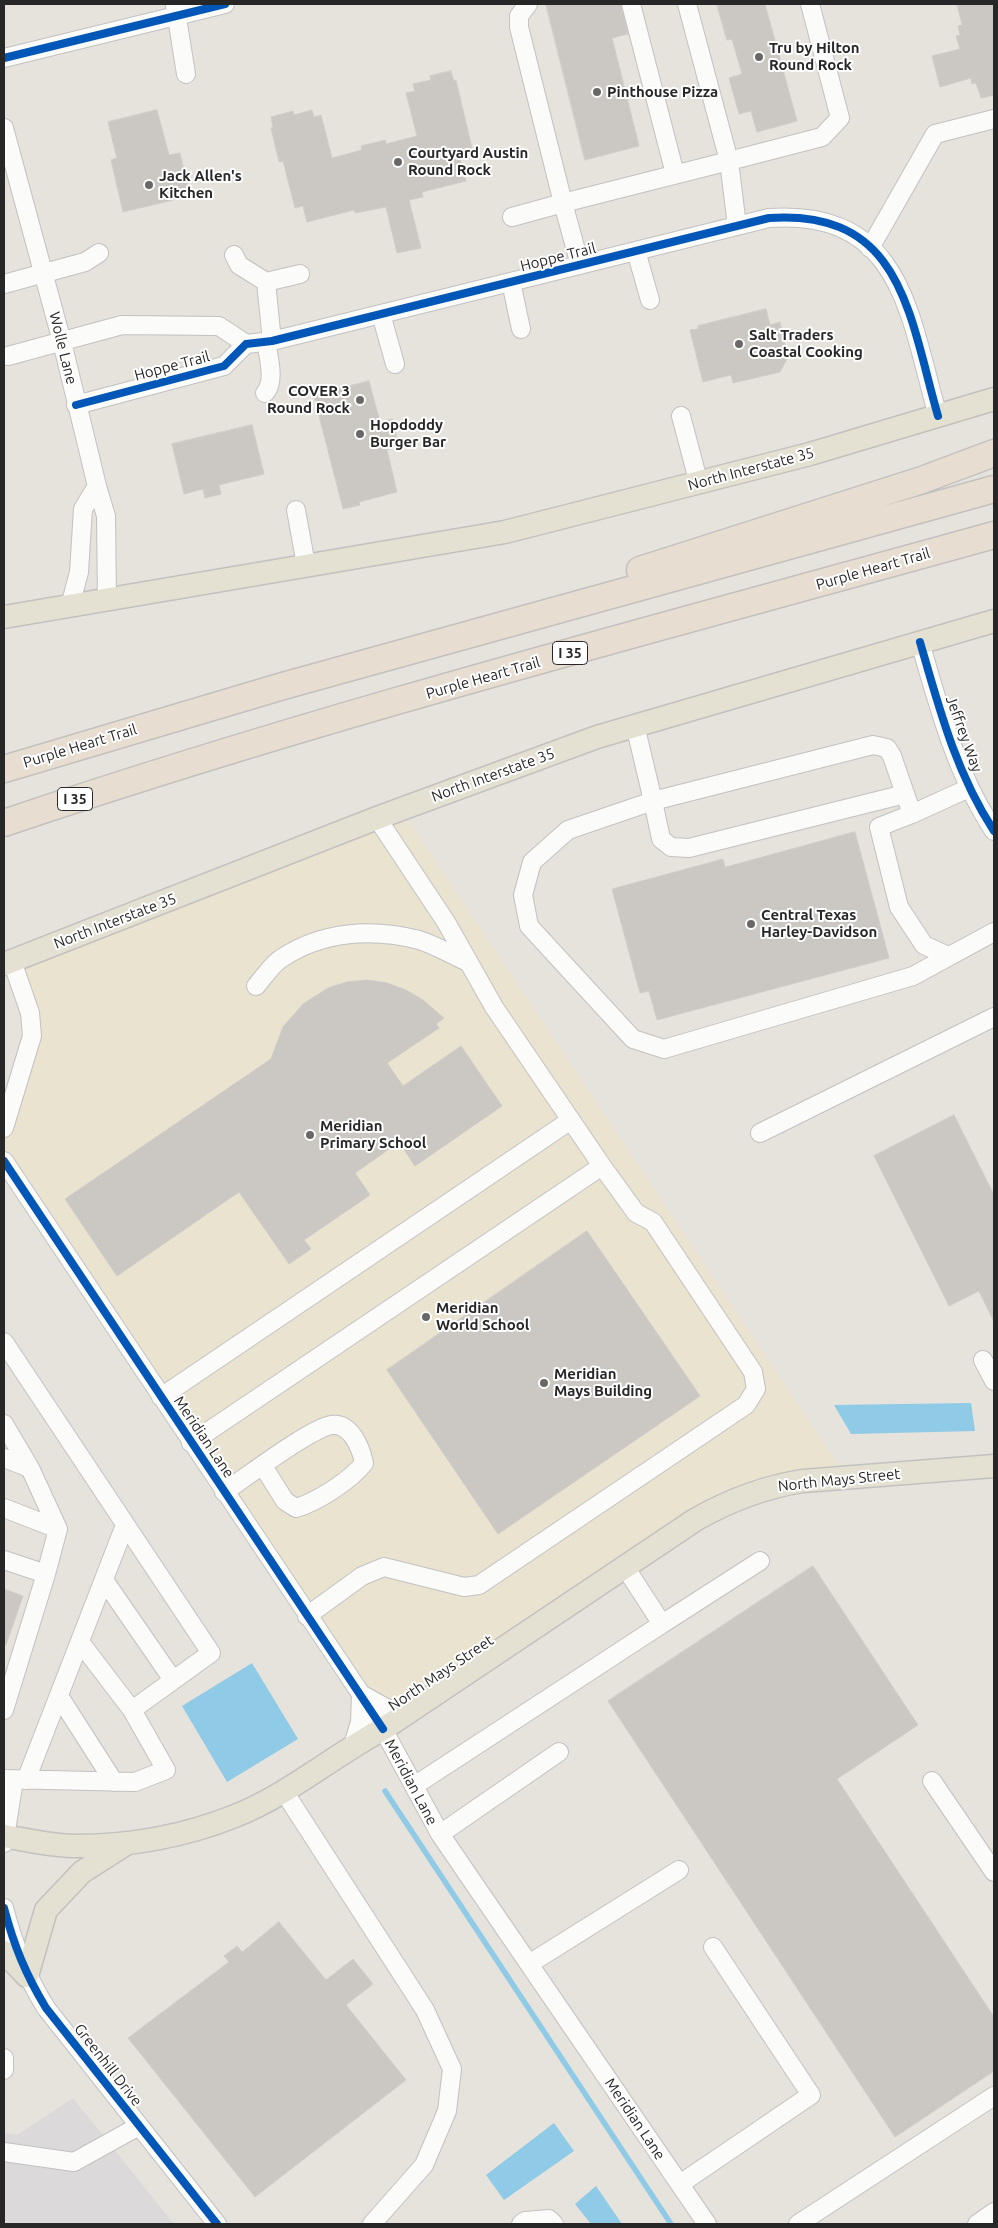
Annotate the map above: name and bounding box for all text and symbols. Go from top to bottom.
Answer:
place label: Tru by Hilton Round Rock [769,39,860,74]
marker: Tru by Hilton Round Rock [753,51,765,63]
place label: Pinthouse Pizza [607,83,718,101]
marker: Pinthouse Pizza [591,86,603,98]
place label: Courtyard Austin Round Rock [408,144,528,179]
marker: Courtyard Austin Round Rock [392,156,404,168]
place label: Jack Allen's Kitchen [159,167,242,202]
marker: Jack Allen's Kitchen [143,179,155,191]
street label: Hoppe Trail [518,239,598,275]
street label: Wolle Lane [45,310,81,386]
place label: Salt Traders Coastal Cooking [749,326,863,361]
marker: Salt Traders Coastal Cooking [733,338,745,350]
street label: Hoppe Trail [132,347,212,385]
place label: COVER 3 Round Rock [267,382,350,417]
marker: COVER 3 Round Rock [354,394,366,406]
place label: Hopdoddy Burger Bar [370,416,446,451]
marker: Hopdoddy Burger Bar [354,428,366,440]
street label: North Interstate 35 [686,443,816,495]
street label: Purple Heart Trail [814,544,932,594]
road number: I 35 [552,641,588,664]
street label: Purple Heart Trail [424,653,542,703]
street label: Jeffrey Way [942,693,986,775]
street label: Purple Heart Trail [21,720,139,772]
street label: North Interstate 35 [429,744,557,806]
road number: I 35 [58,788,92,811]
street label: North Interstate 35 [51,889,179,953]
place label: Central Texas Harley-Davidson [761,906,877,941]
marker: Central Texas Harley-Davidson [745,918,757,930]
place label: Meridian Primary School [320,1117,426,1152]
marker: Meridian Primary School [304,1129,316,1141]
place label: Meridian World School [436,1299,529,1334]
marker: Meridian World School [420,1311,432,1323]
place label: Meridian Mays Building [554,1365,652,1400]
marker: Meridian Mays Building [538,1377,550,1389]
street label: Meridian Lane [170,1393,238,1481]
street label: North Mays Street [777,1465,901,1495]
street label: North Mays Street [385,1631,497,1715]
street label: Meridian Lane [381,1736,441,1828]
street label: Greenhill Drive [70,2020,146,2110]
street label: Meridian Lane [601,2075,669,2163]

